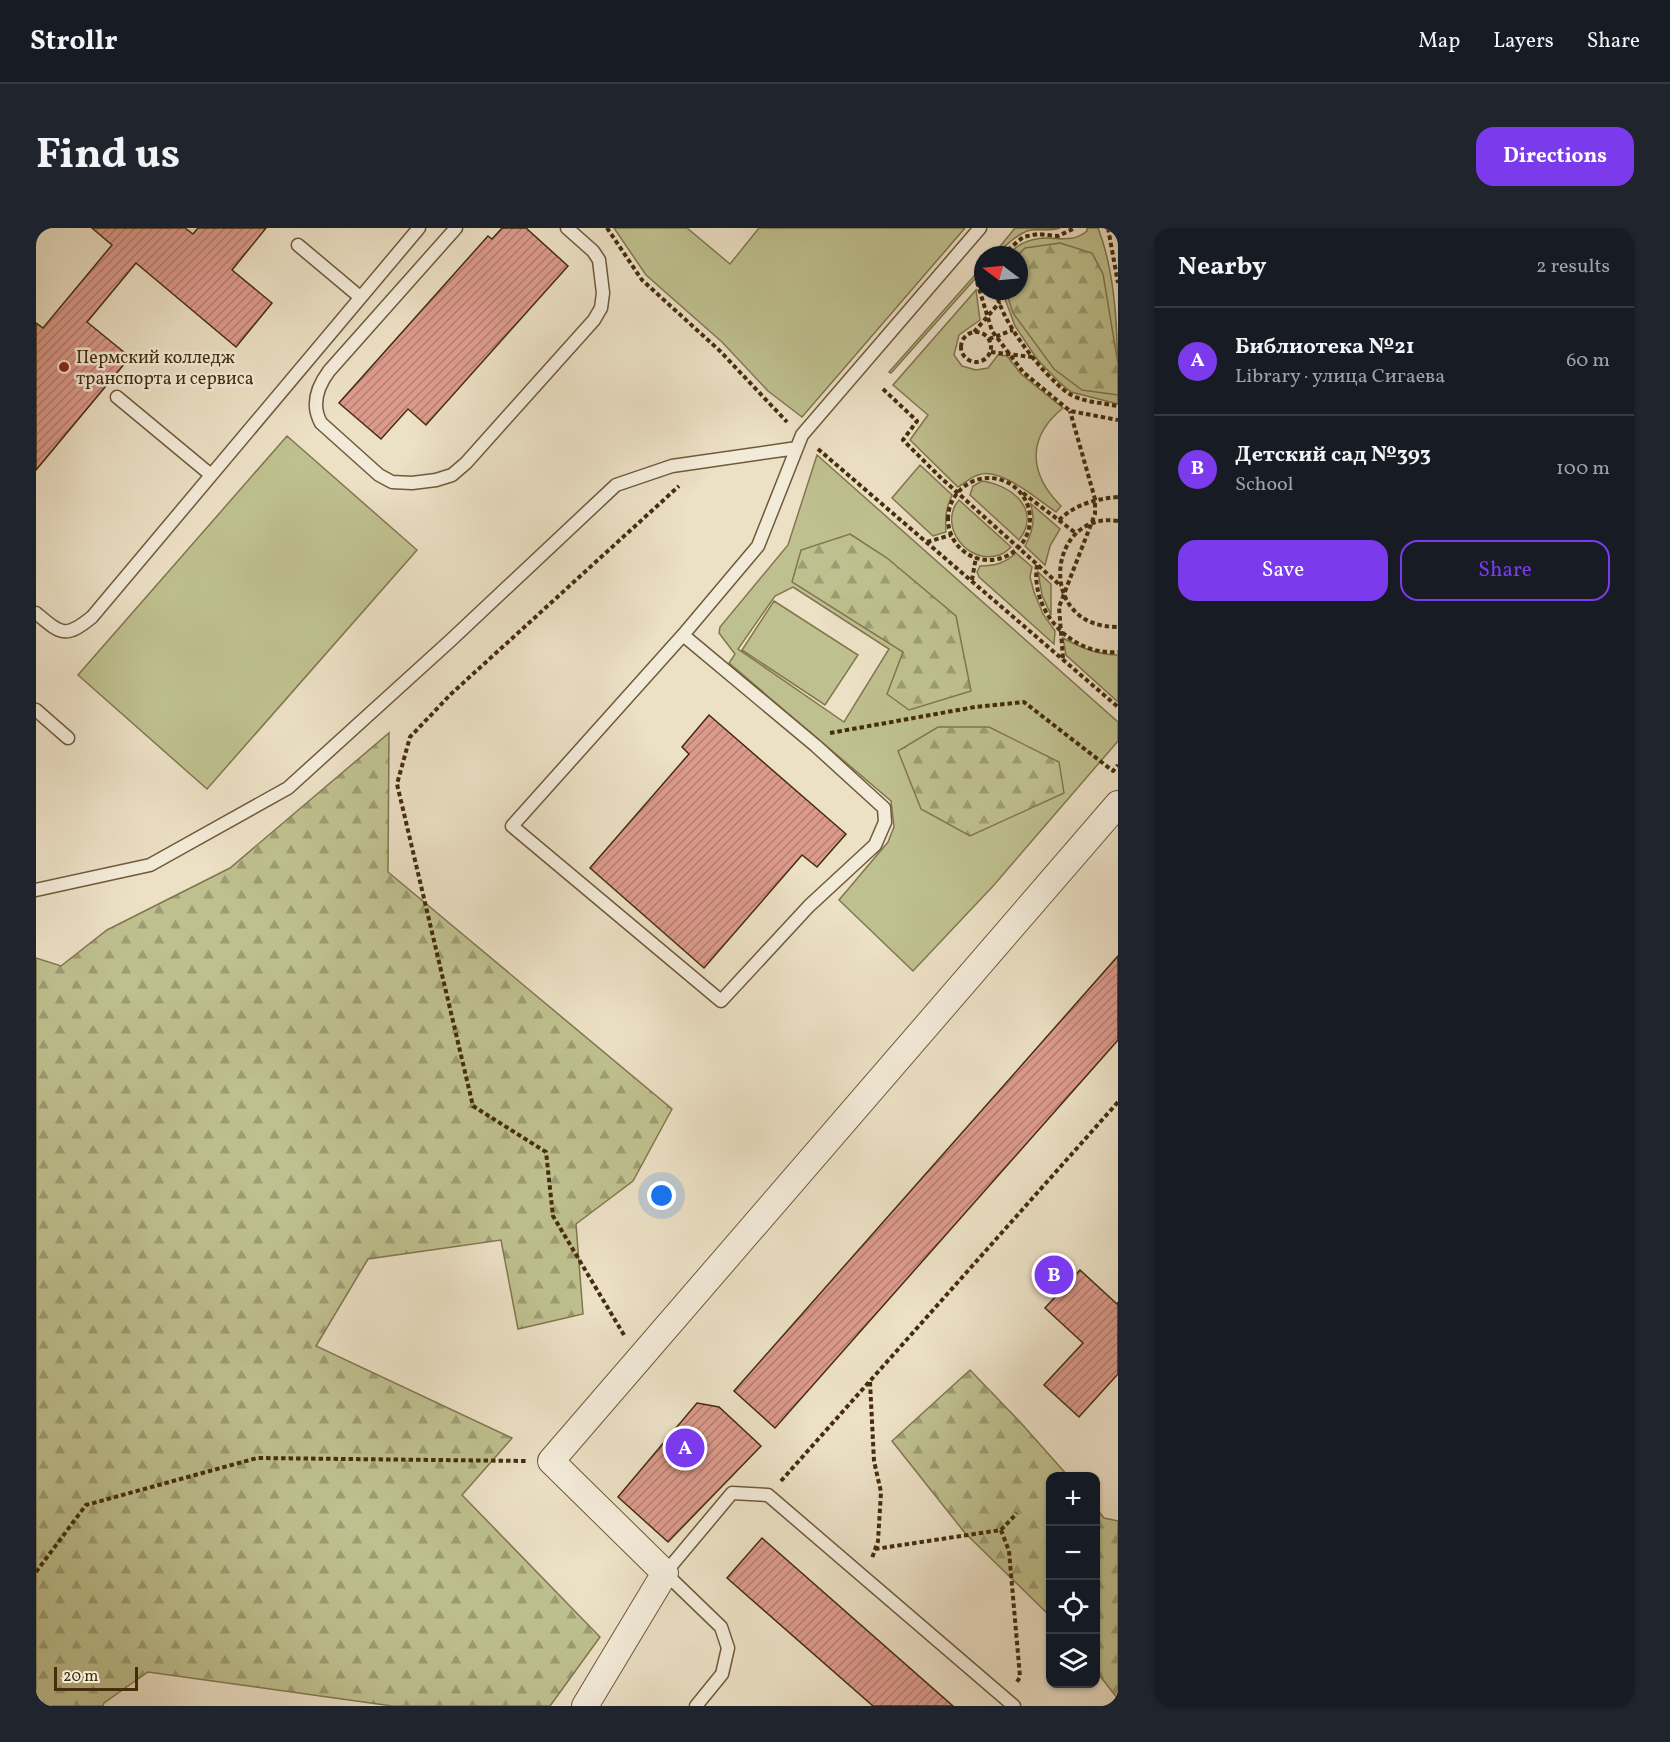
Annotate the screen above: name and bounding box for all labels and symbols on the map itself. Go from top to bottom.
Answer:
north arrow [974,246,1028,300]
place label: Пермский колледж транспорта и сервиса [76,346,254,392]
marker: Пермский колледж транспорта и сервиса [57,360,71,374]
your location [647,1181,676,1210]
pin: B [1034,1252,1074,1298]
pin: A [666,1426,704,1470]
scale bar [54,1664,138,1692]

